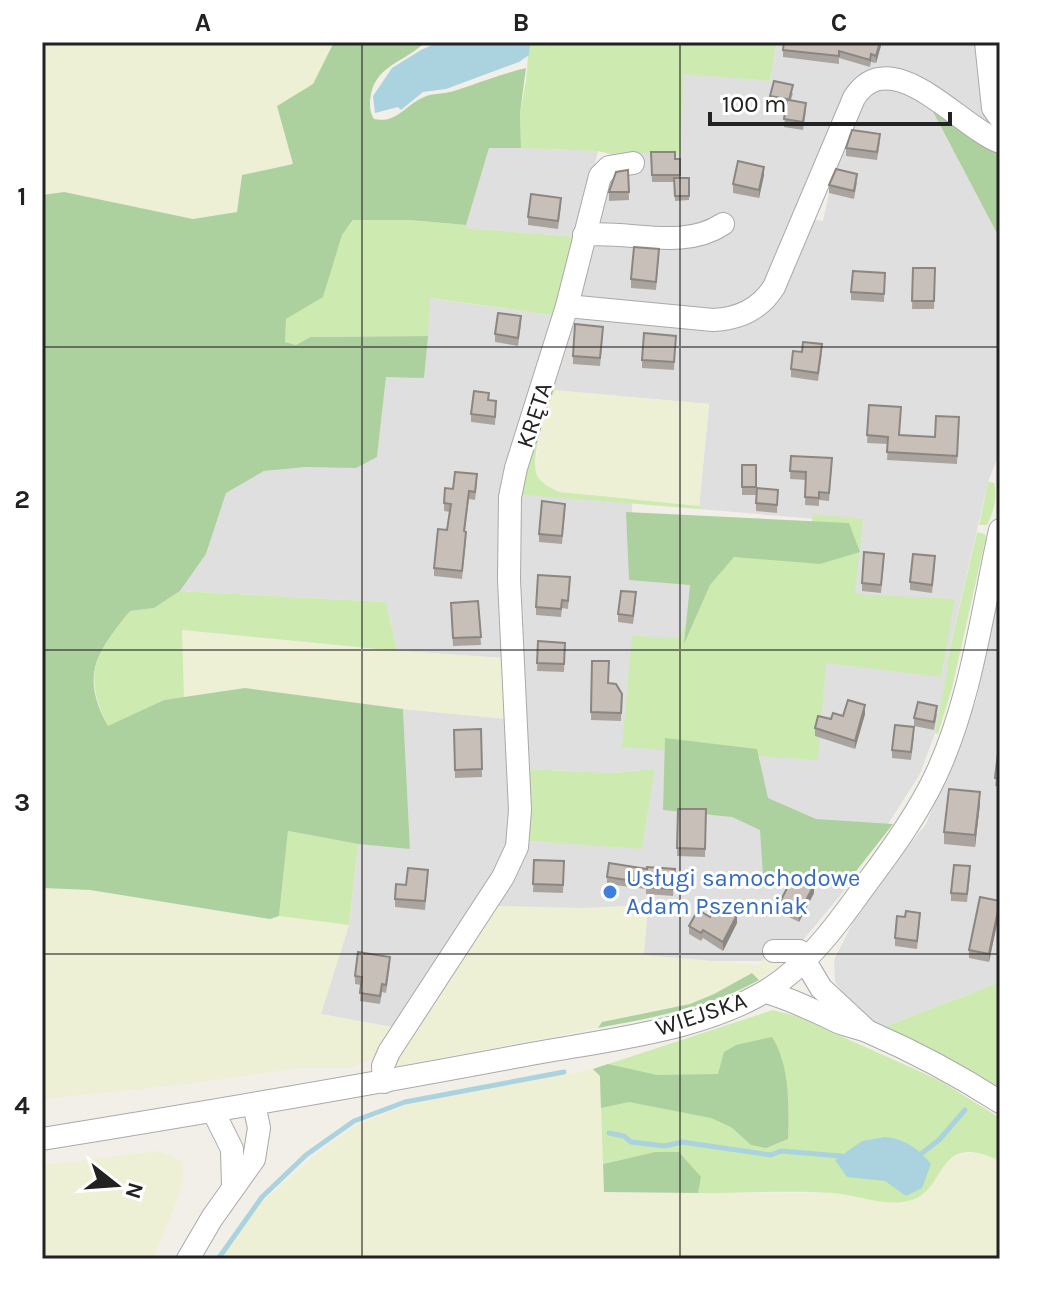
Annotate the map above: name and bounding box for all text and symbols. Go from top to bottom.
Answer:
text: A [195,7,211,38]
text: B [513,7,529,38]
text: C [831,7,847,38]
scale bar [710,76,950,126]
text: 100 m [722,90,787,118]
text: 1 [17,181,27,212]
street label: KRĘTA [510,378,558,451]
text: 2 [14,484,30,515]
text: 3 [14,787,30,818]
place label: Usługi samochodowe Adam Pszenniak [626,864,860,920]
marker: Usługi samochodowe Adam Pszenniak [601,883,619,901]
street label: WIEJSKA [652,986,750,1042]
text: 4 [14,1090,30,1121]
north arrow [76,1145,156,1225]
text: N [119,1179,149,1202]

